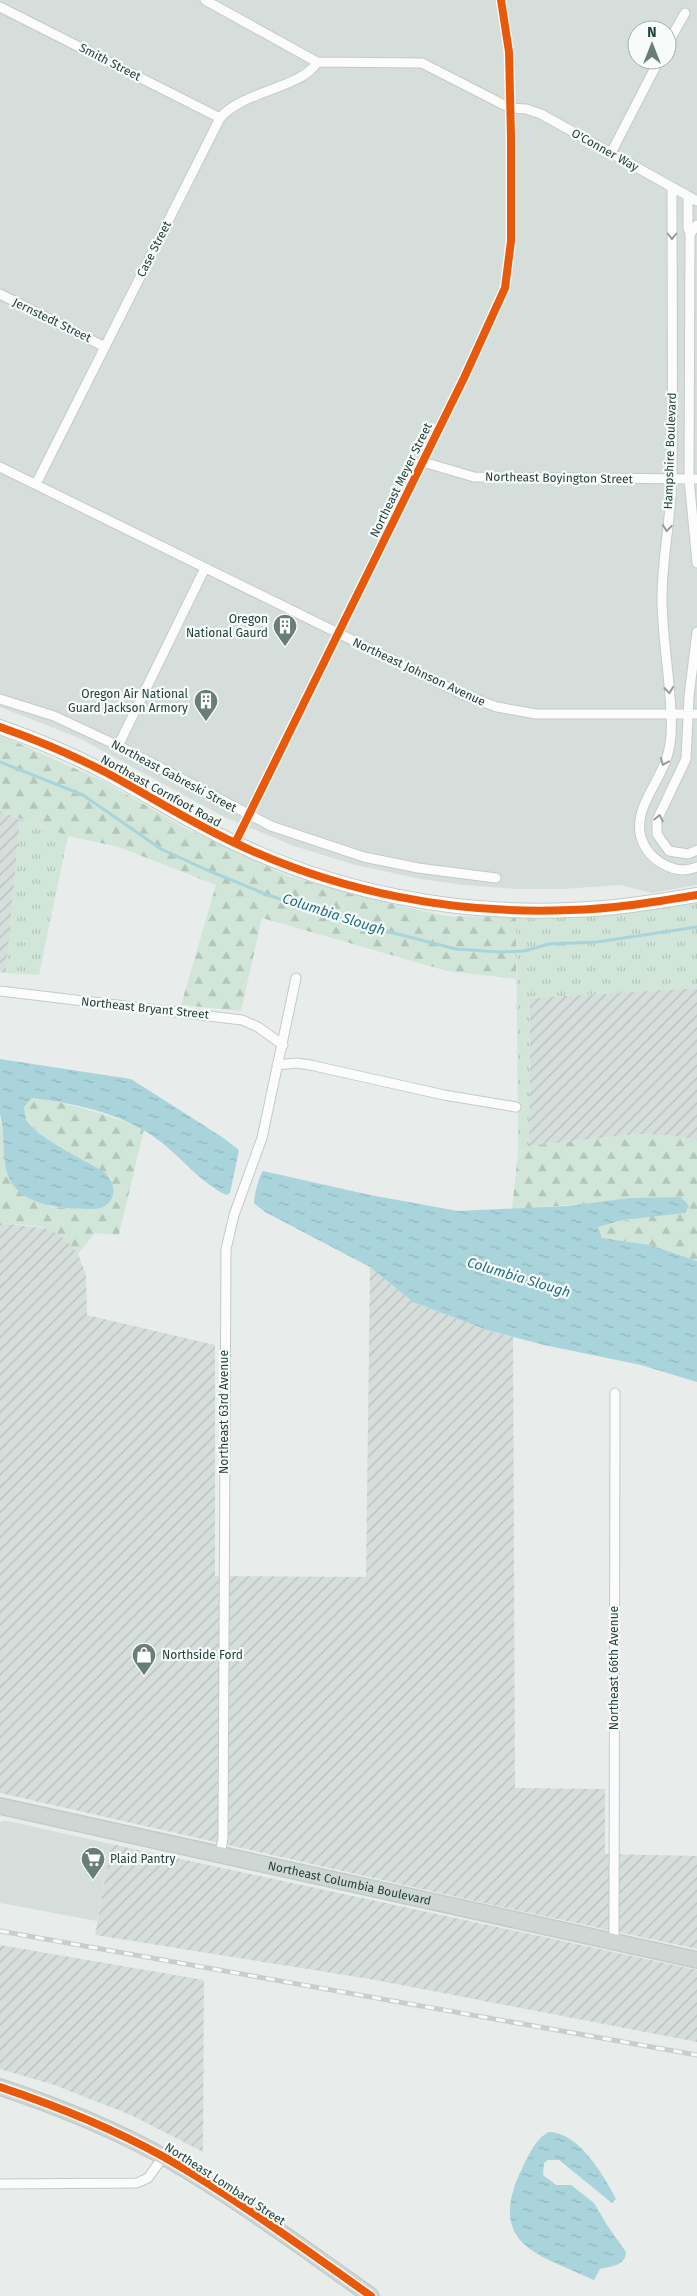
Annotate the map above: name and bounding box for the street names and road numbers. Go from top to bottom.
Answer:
street label: Smith Street [77,40,144,84]
street label: O'Conner Way [569,126,641,174]
street label: Case Street [134,218,174,279]
street label: Jernstedt Street [11,295,94,345]
street label: Hampshire Boulevard [661,392,679,510]
street label: Northeast Meyer Street [367,420,435,540]
street label: Northeast Boyington Street [485,470,634,486]
street label: Northeast Johnson Avenue [351,635,487,709]
street label: Northeast Gabreski Street [109,737,240,815]
street label: Northeast Cornfoot Road [98,752,224,830]
street label: Northeast Bryant Street [80,994,210,1022]
street label: Northeast 63rd Avenue [217,1350,231,1474]
street label: Northeast 66th Avenue [607,1606,621,1730]
street label: Northeast Columbia Boulevard [267,1858,433,1908]
street label: Northeast Lombard Street [162,2140,288,2229]

